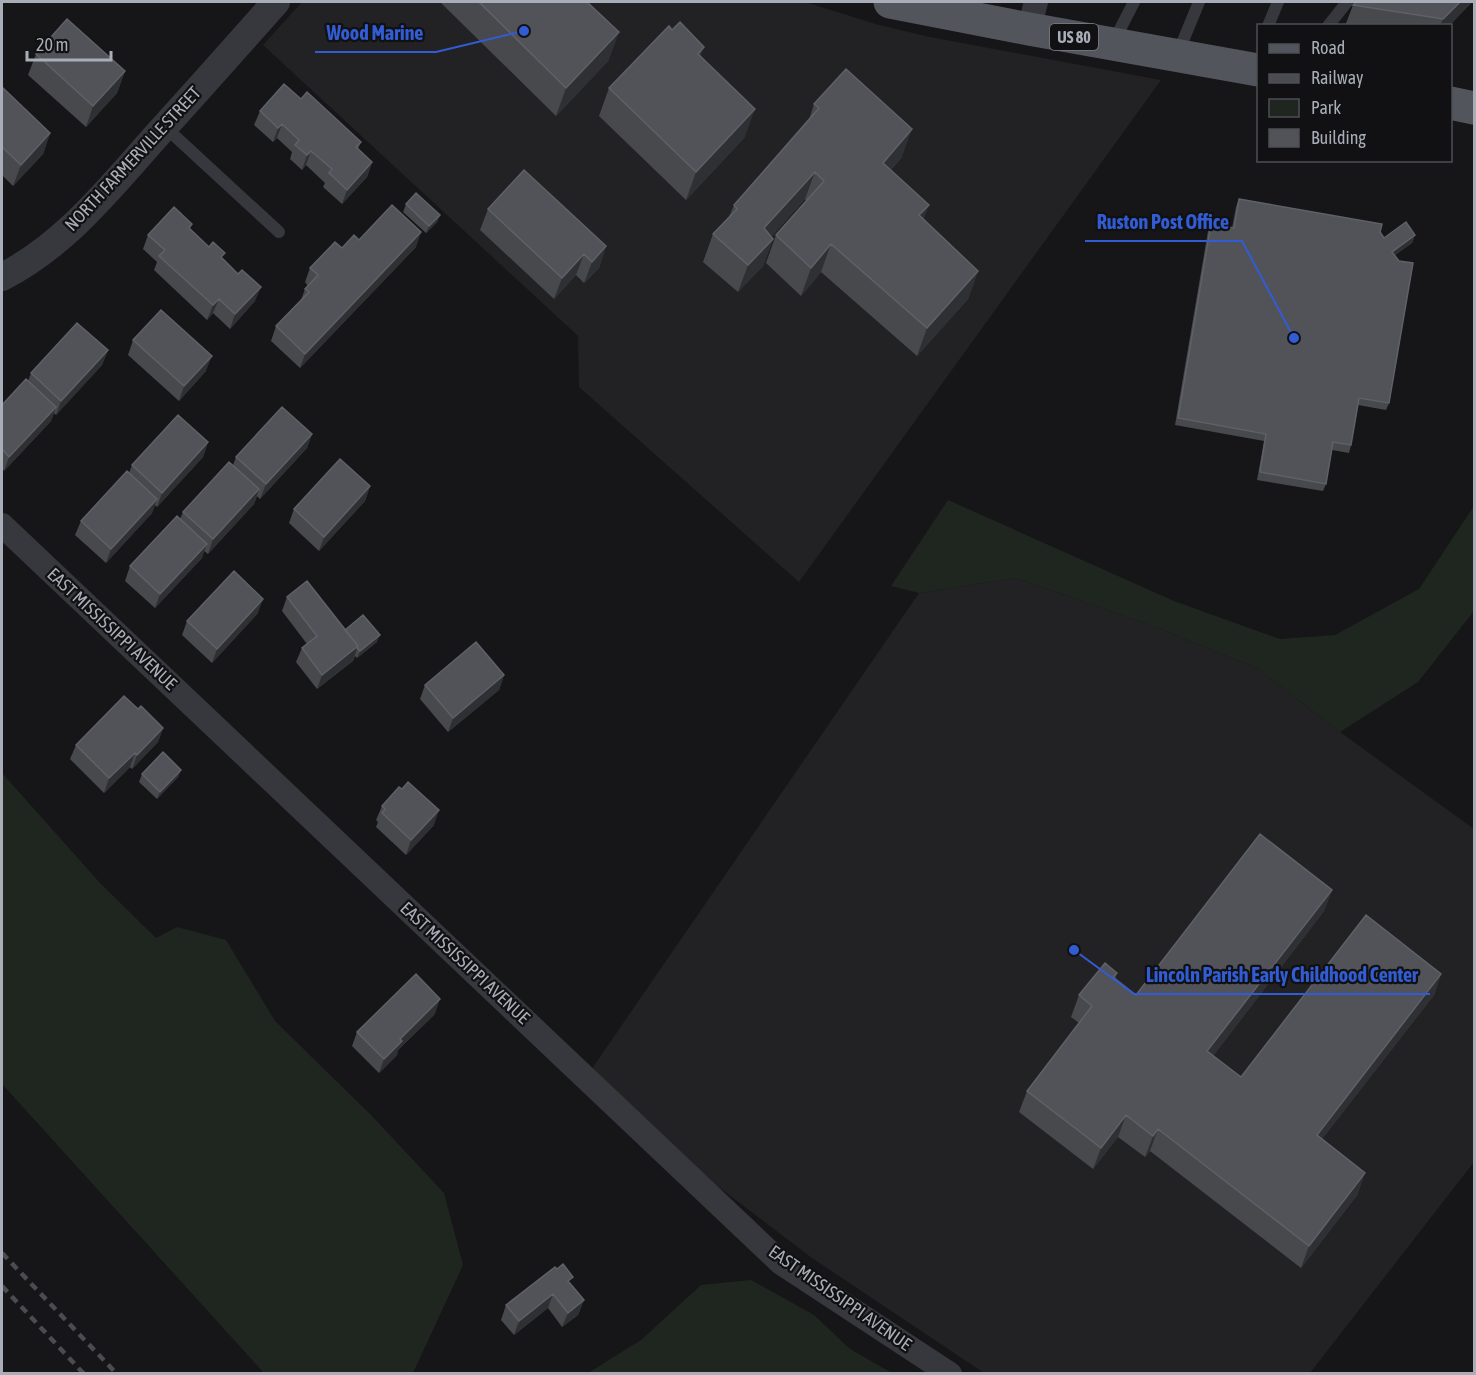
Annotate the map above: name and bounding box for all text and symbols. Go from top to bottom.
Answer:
callout: Wood Marine [315,14,436,52]
text: Wood Marine [326,21,423,44]
scale bar [27,24,111,62]
road number: US 80 [1050,24,1098,50]
legend [1257,24,1452,162]
text: 20 m [36,34,68,55]
text: Road [1311,37,1345,58]
text: Railway [1311,67,1363,88]
street label: NORTH FARMERVILLE STREET [60,82,205,235]
text: Park [1311,97,1341,118]
text: Building [1311,127,1366,148]
callout: Ruston Post Office [1085,203,1242,241]
text: Ruston Post Office [1097,210,1229,233]
street label: EAST MISSISSIPPI AVENUE [43,563,182,694]
street label: EAST MISSISSIPPI AVENUE [396,897,535,1028]
callout: Lincoln Parish Early Childhood Center [1134,956,1430,994]
text: Lincoln Parish Early Childhood Center [1146,963,1419,986]
street label: EAST MISSISSIPPI AVENUE [765,1241,916,1355]

